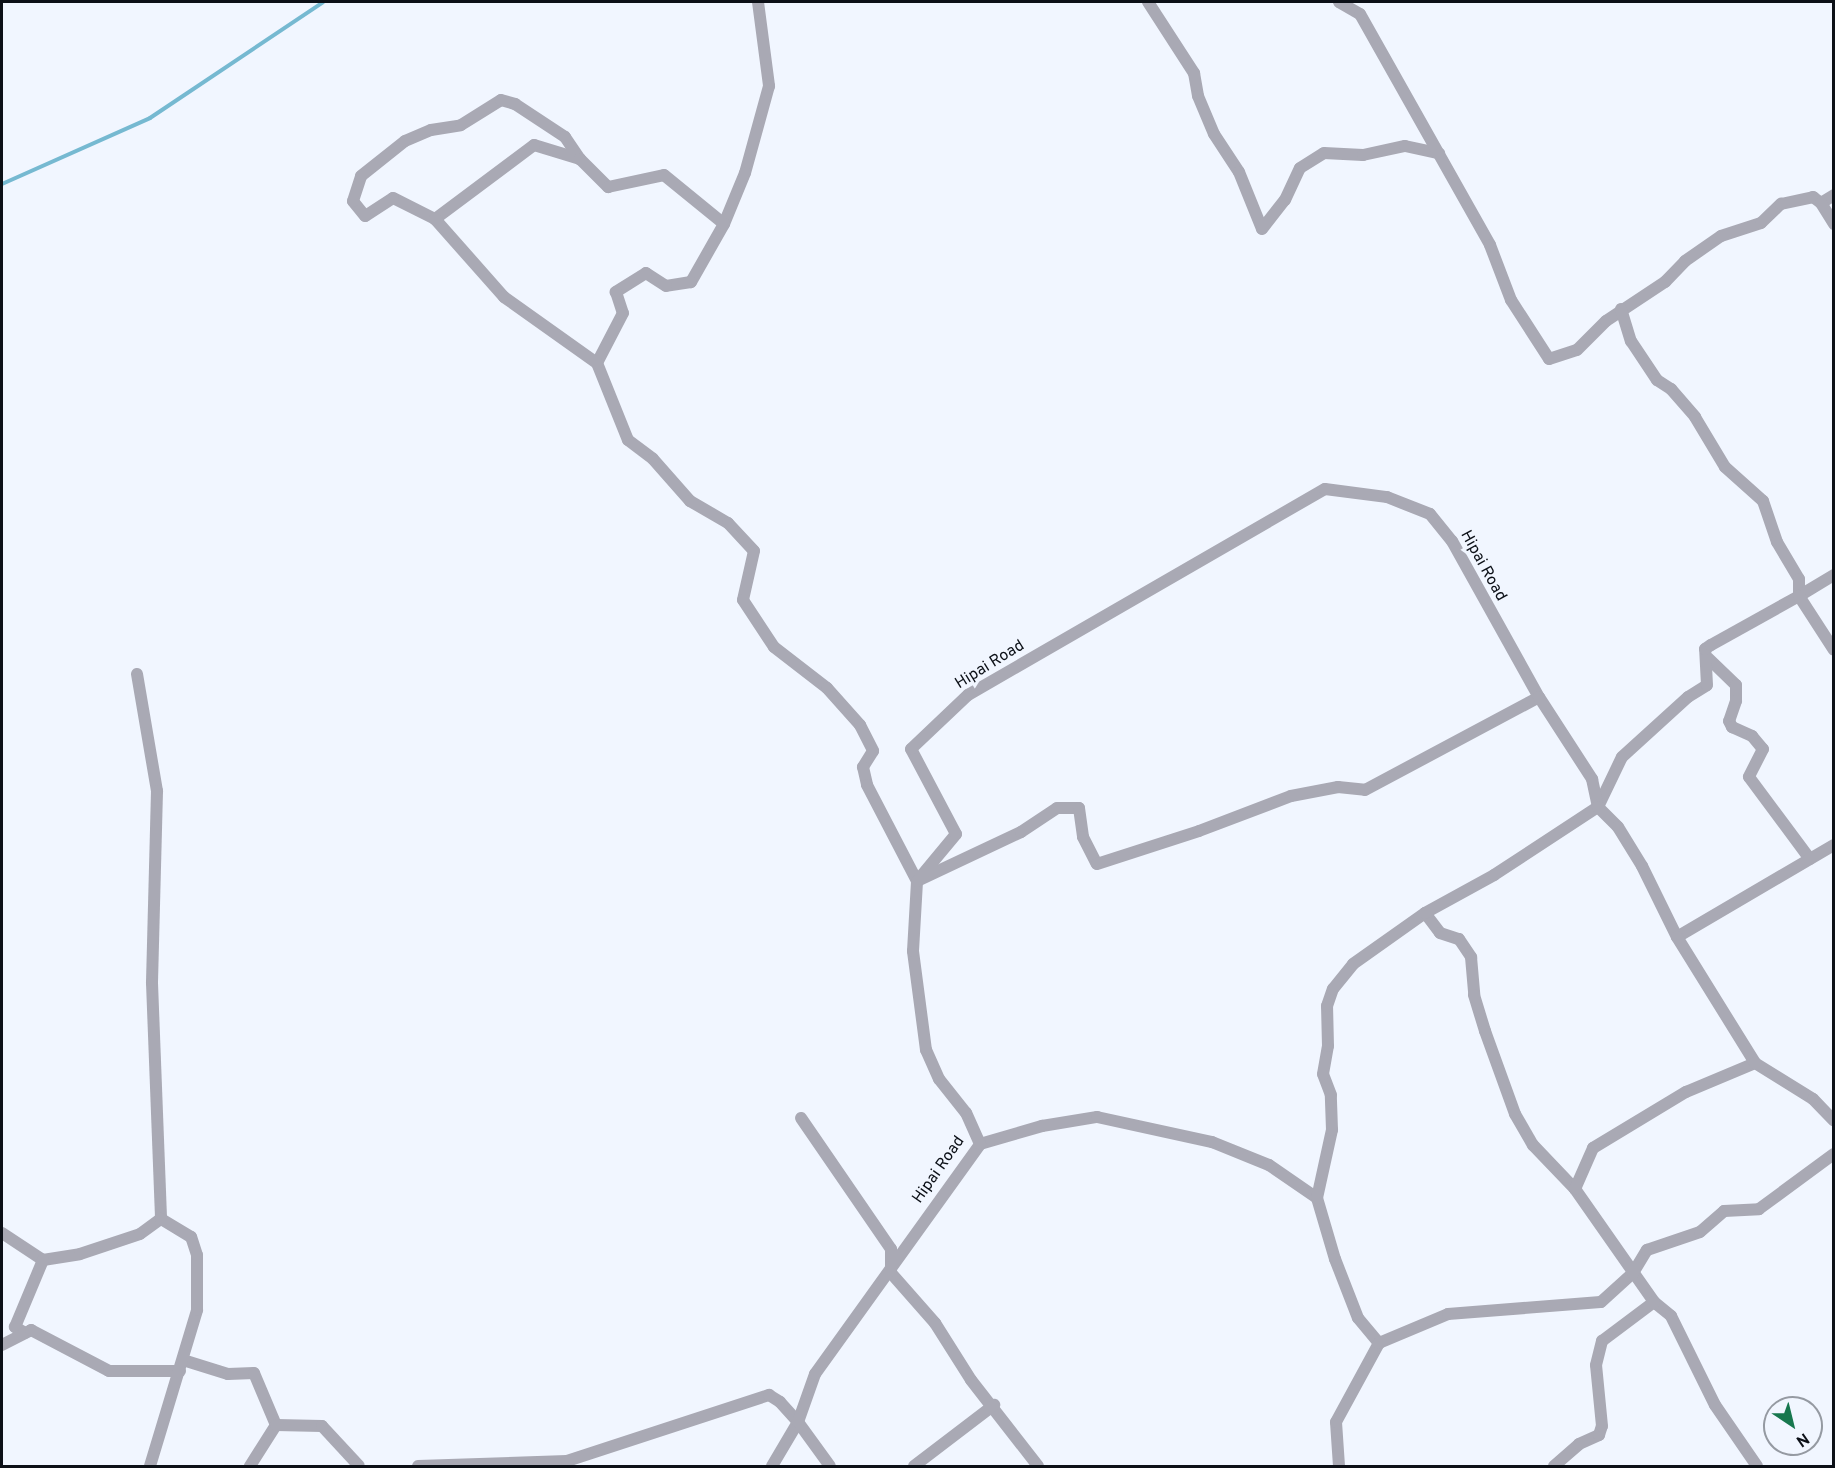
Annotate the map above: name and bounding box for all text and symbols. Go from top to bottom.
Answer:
street label: Hipai Road [1456,527,1510,605]
street label: Hipai Road [952,636,1028,694]
street label: Hipai Road [909,1133,969,1207]
north arrow [1763,1396,1823,1456]
text: N [1792,1428,1813,1451]

